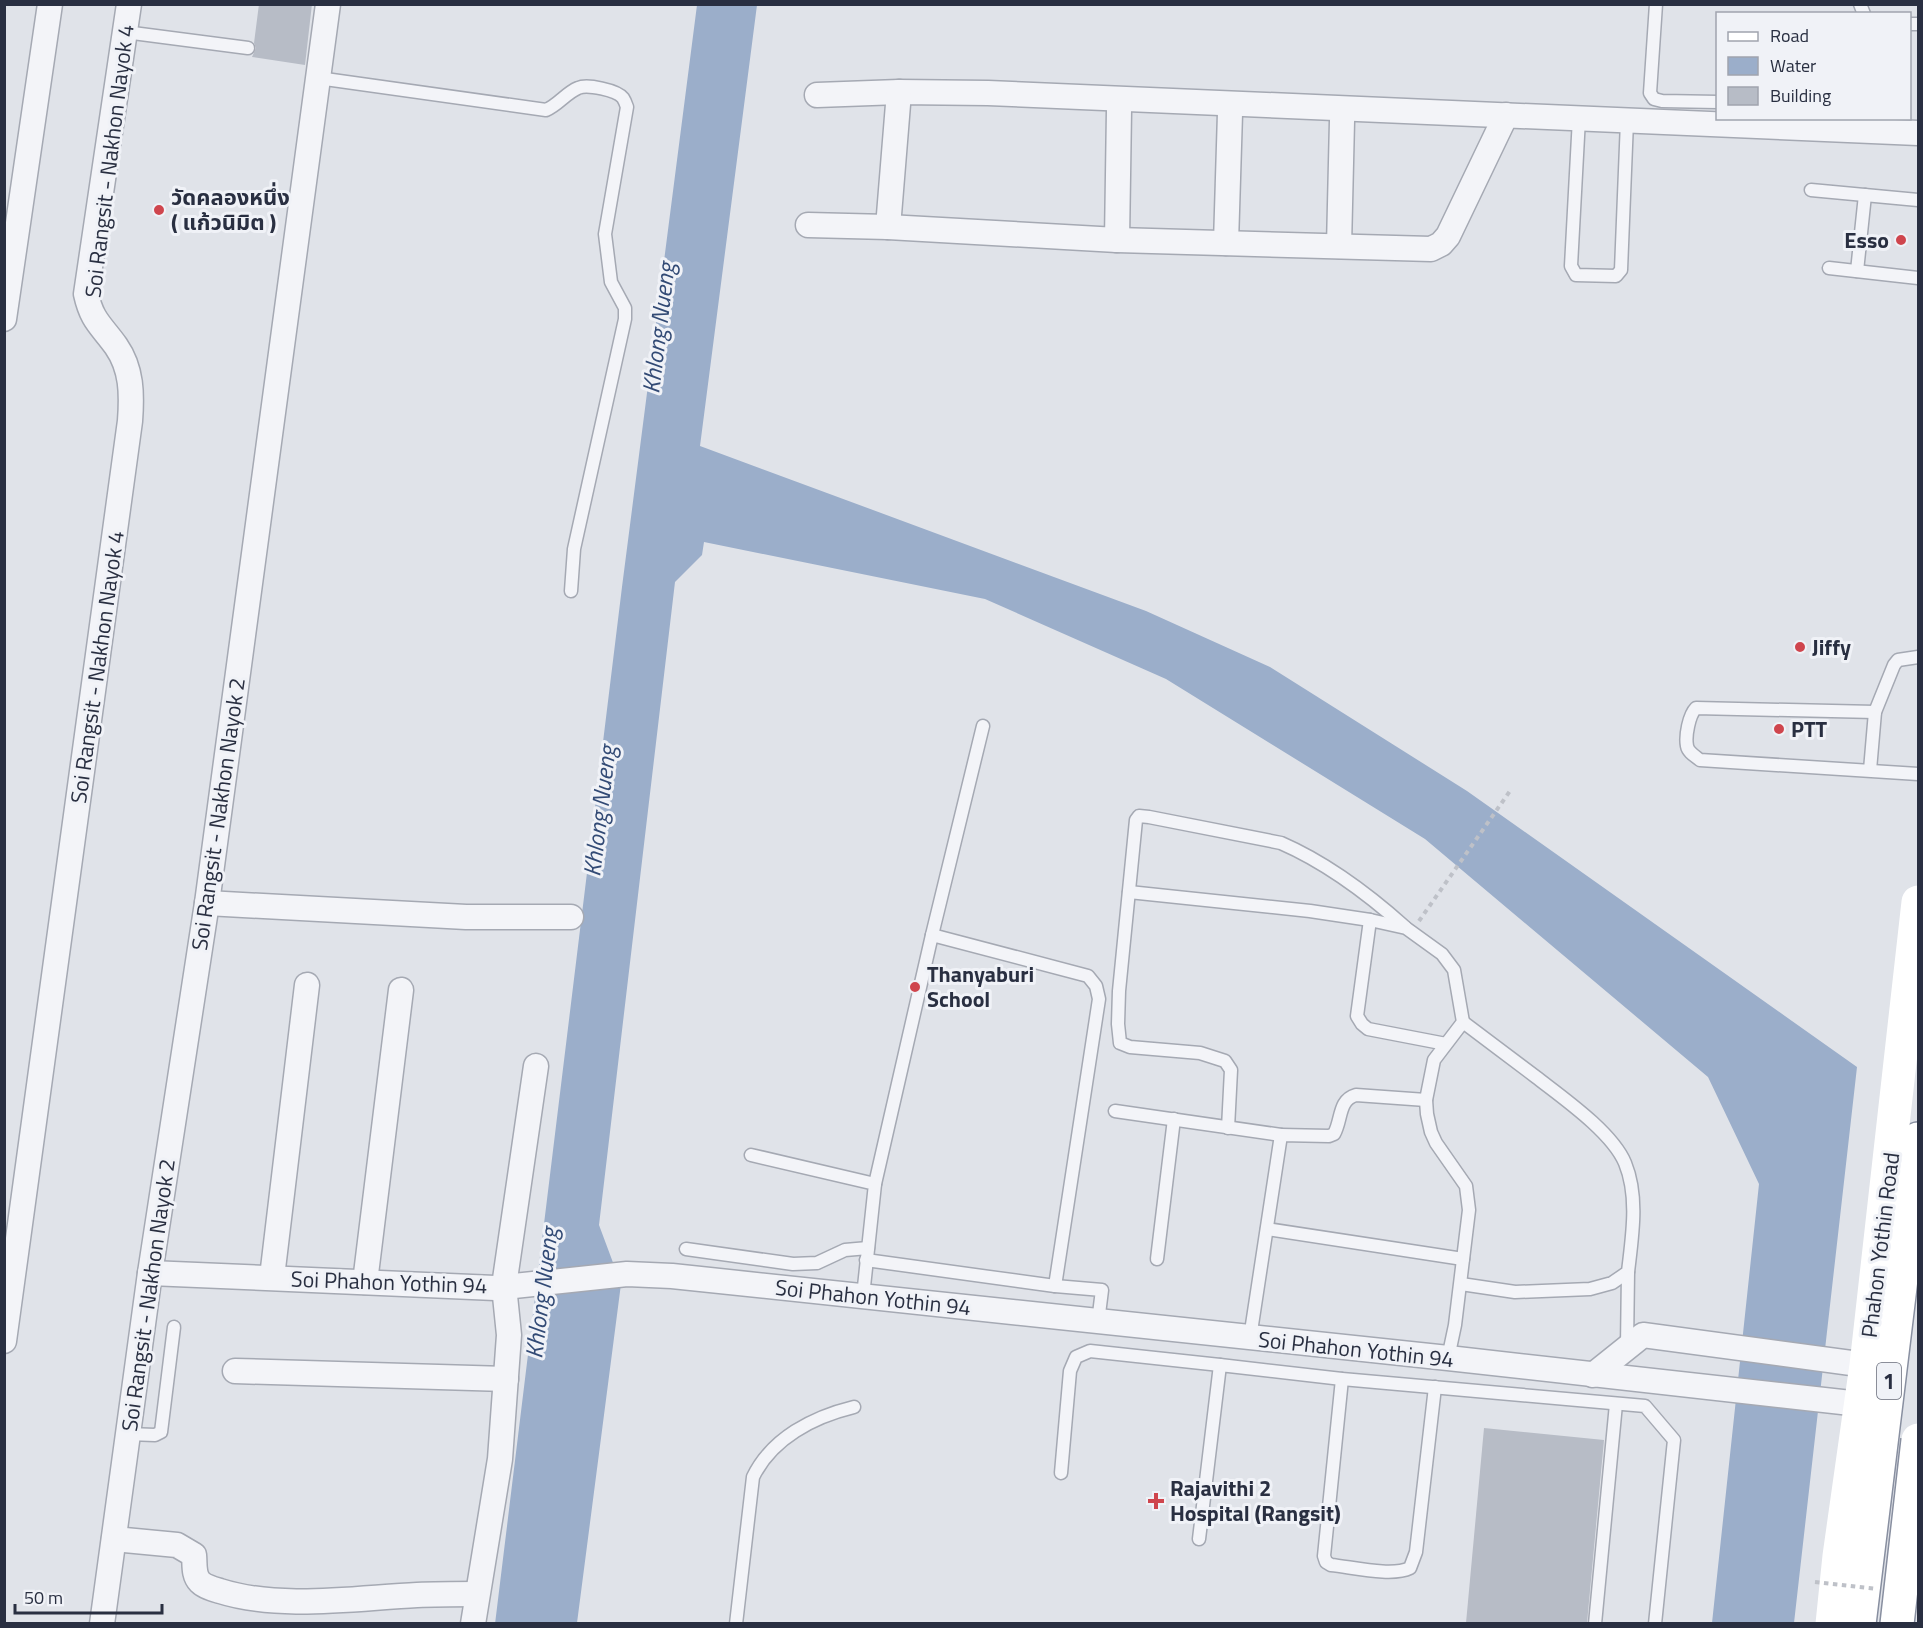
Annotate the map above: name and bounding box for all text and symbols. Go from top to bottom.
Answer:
legend [1716,12,1911,120]
street label: Soi Rangsit - Nakhon Nayok 4 [75,22,143,300]
text: Road [1770,22,1809,49]
text: Water [1770,52,1816,79]
text: Building [1770,82,1831,109]
place label: วัดคลองหนึ่ง ( แก้วนิมิต ) [171,180,290,239]
marker: วัดคลองหนึ่ง ( แก้วนิมิต ) [152,203,166,217]
place label: Esso [1844,223,1889,257]
marker: Esso [1894,233,1908,247]
water label: Khlong Nueng [632,258,684,395]
street label: Soi Rangsit - Nakhon Nayok 4 [61,528,133,806]
place label: Jiffy [1812,630,1851,664]
marker: Jiffy [1793,640,1807,654]
street label: Soi Rangsit - Nakhon Nayok 2 [182,675,254,953]
place label: PTT [1791,712,1828,746]
marker: PTT [1772,722,1786,736]
water label: Khlong Nueng [573,741,625,878]
place label: Thanyaburi School [927,957,1034,1016]
marker: Thanyaburi School [908,980,922,994]
street label: Phahon Yothin Road [1852,1150,1908,1340]
street label: Soi Rangsit - Nakhon Nayok 2 [112,1156,184,1434]
water label: Khlong Nueng [515,1223,567,1360]
street label: Soi Phahon Yothin 94 [290,1262,488,1302]
street label: Soi Phahon Yothin 94 [773,1270,973,1324]
street label: Soi Phahon Yothin 94 [1256,1322,1456,1376]
road number: 1 [1877,1363,1901,1399]
place label: Rajavithi 2 Hospital (Rangsit) [1170,1471,1341,1530]
marker: Rajavithi 2 Hospital (Rangsit) [1147,1492,1165,1510]
scale bar [15,1577,162,1615]
text: 50 m [24,1584,63,1611]

